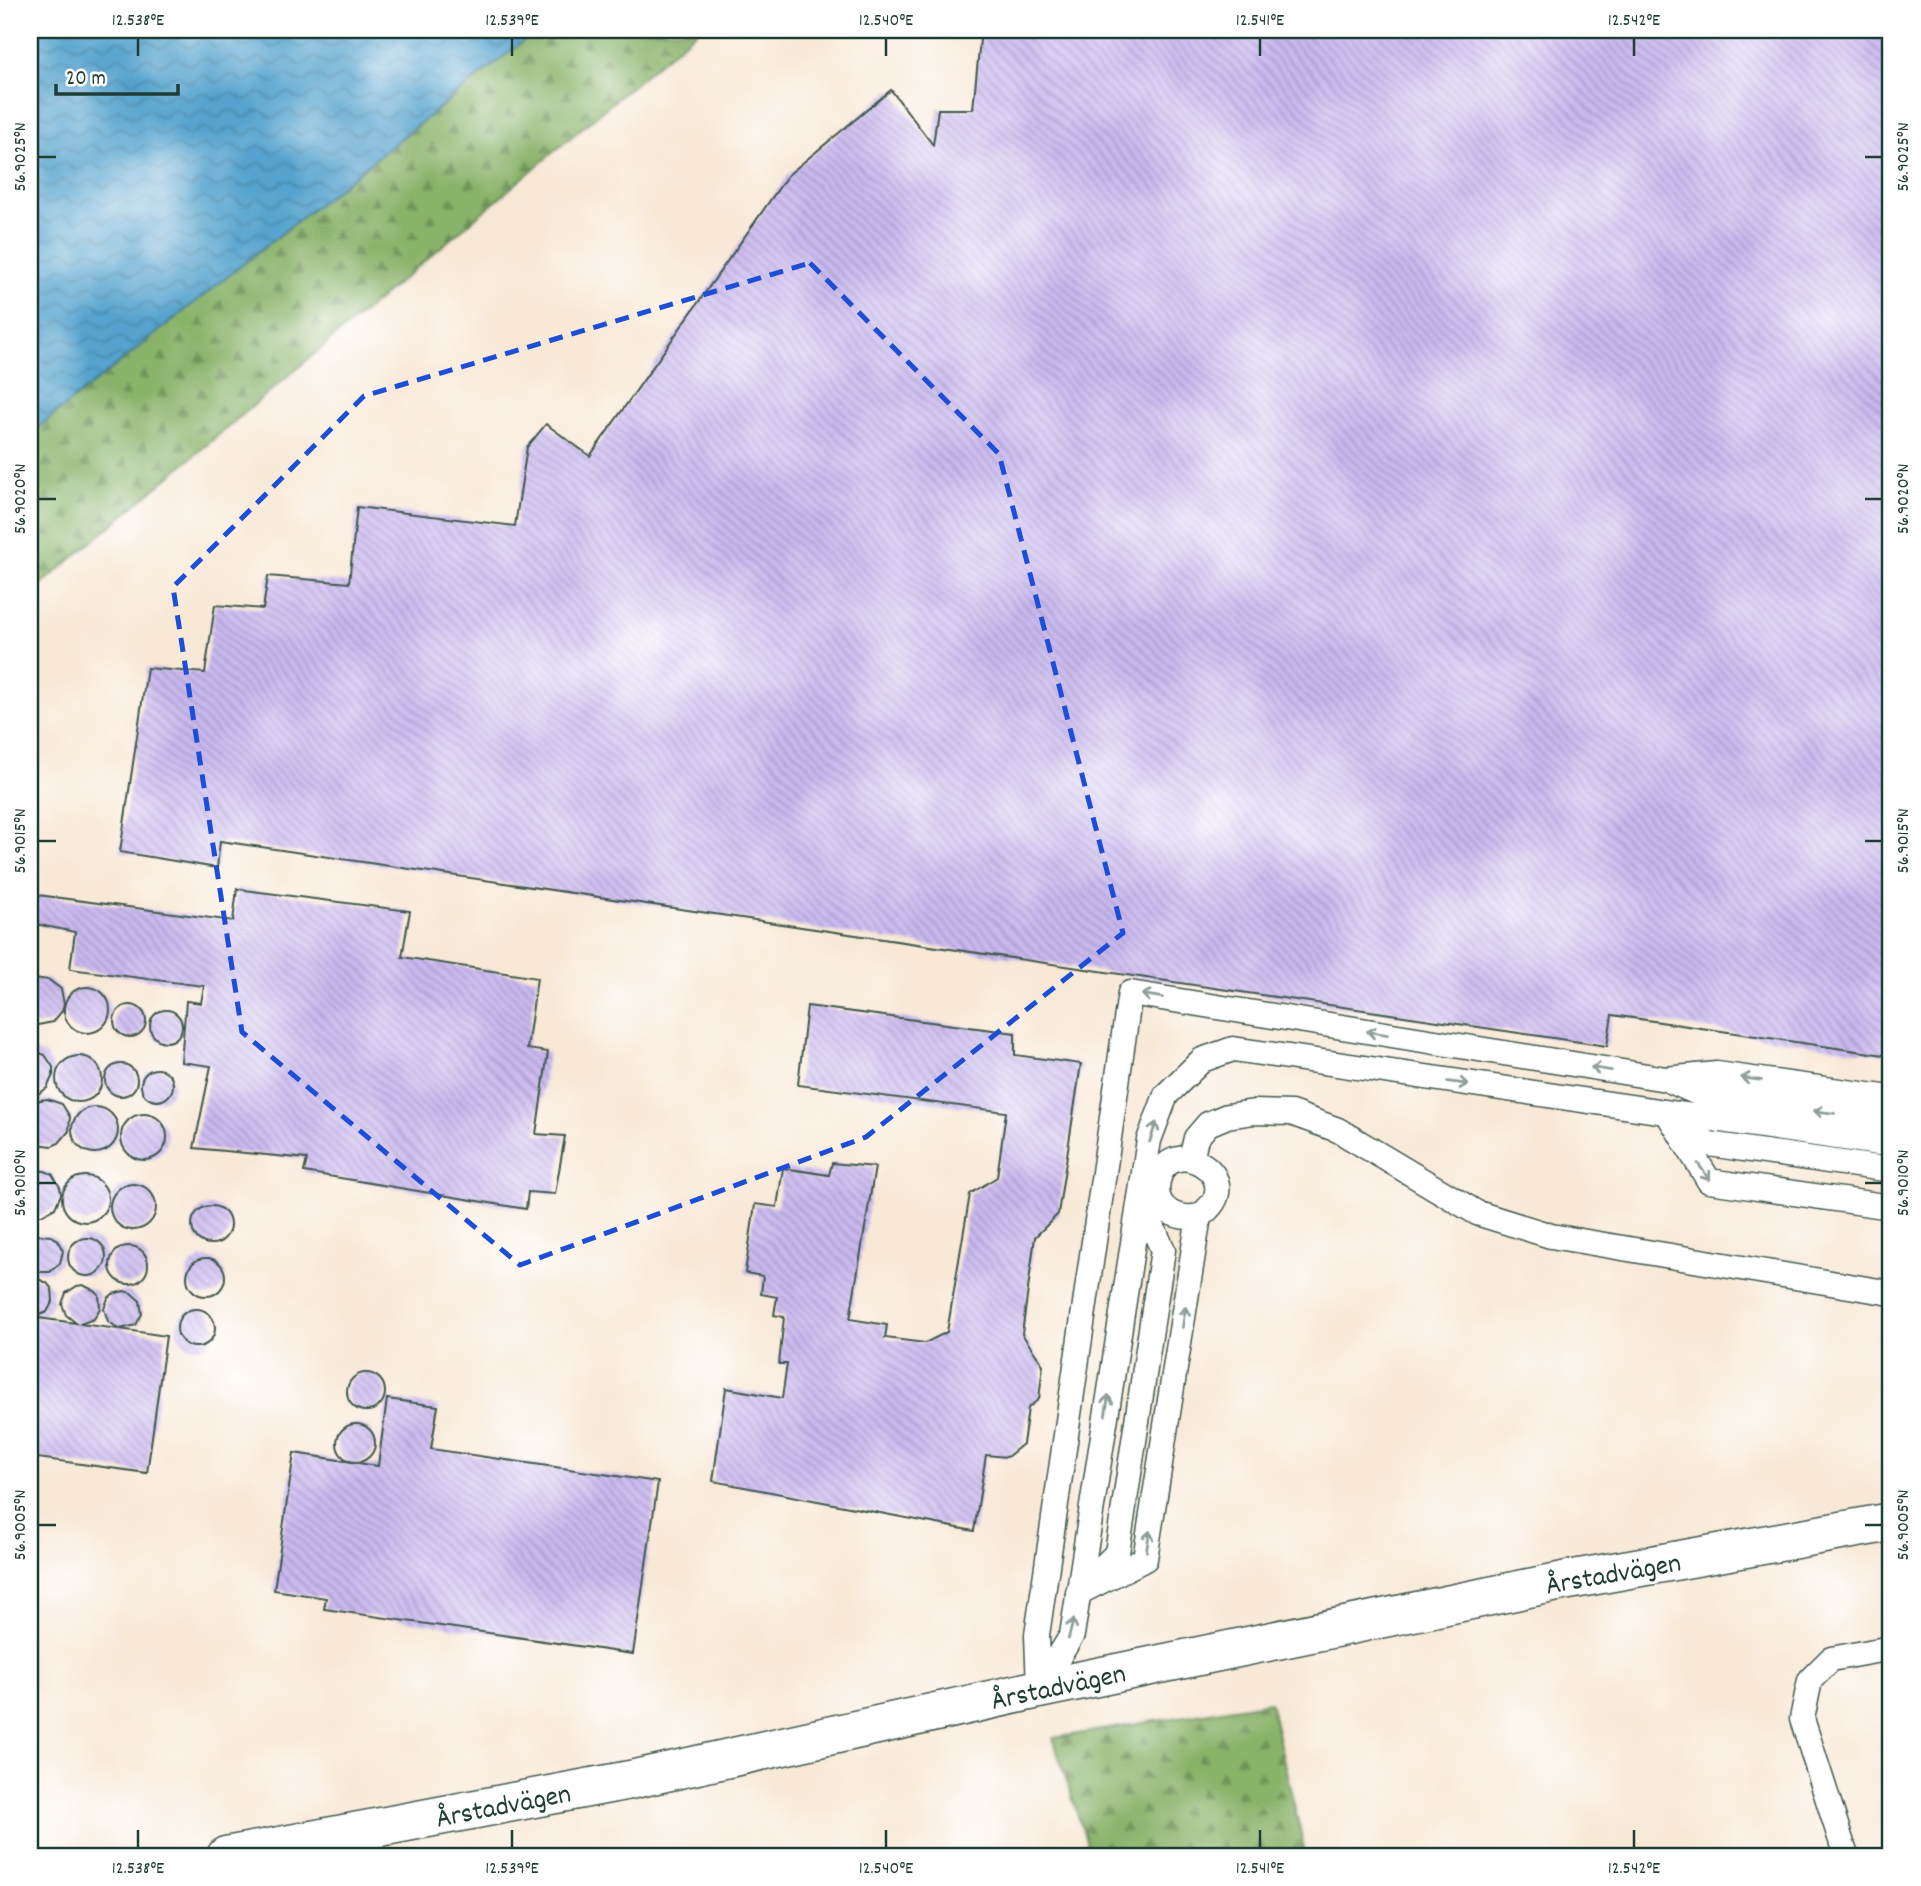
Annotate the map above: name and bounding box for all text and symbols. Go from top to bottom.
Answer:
text: 12.538°E [112,9,164,34]
text: 12.539°E [485,9,539,34]
text: 12.540°E [859,9,913,34]
text: 12.541°E [1236,9,1284,34]
text: 12.542°E [1608,9,1660,34]
scale bar [56,52,178,96]
text: 20 m [66,65,106,95]
text: 56.9025°N [9,122,34,192]
text: 56.9025°N [1892,122,1917,192]
text: 56.9020°N [9,464,34,534]
text: 56.9020°N [1892,464,1917,534]
text: 56.9015°N [9,808,34,874]
text: 56.9015°N [1892,808,1917,874]
one-way arrow [1141,989,1164,1002]
one-way arrow [1366,1026,1389,1039]
one-way arrow [1591,1062,1613,1075]
one-way arrow [1740,1072,1763,1085]
one-way arrow [1446,1077,1469,1090]
one-way arrow [1813,1105,1836,1118]
one-way arrow [1147,1122,1160,1144]
text: 56.9010°N [9,1150,34,1216]
text: 56.9010°N [1892,1150,1917,1216]
one-way arrow [1697,1162,1711,1181]
one-way arrow [1177,1306,1190,1329]
one-way arrow [1100,1394,1113,1417]
text: 56.9005°N [9,1489,34,1561]
text: 56.9005°N [1892,1489,1917,1561]
one-way arrow [1142,1530,1155,1553]
street label: Årstadvägen [1543,1545,1685,1608]
one-way arrow [1065,1619,1078,1641]
street label: Årstadvägen [988,1656,1130,1724]
street label: Årstadvägen [433,1776,575,1842]
text: 12.538°E [112,1857,164,1882]
text: 12.539°E [485,1857,539,1882]
text: 12.540°E [859,1857,913,1882]
text: 12.541°E [1236,1857,1284,1882]
text: 12.542°E [1608,1857,1660,1882]

